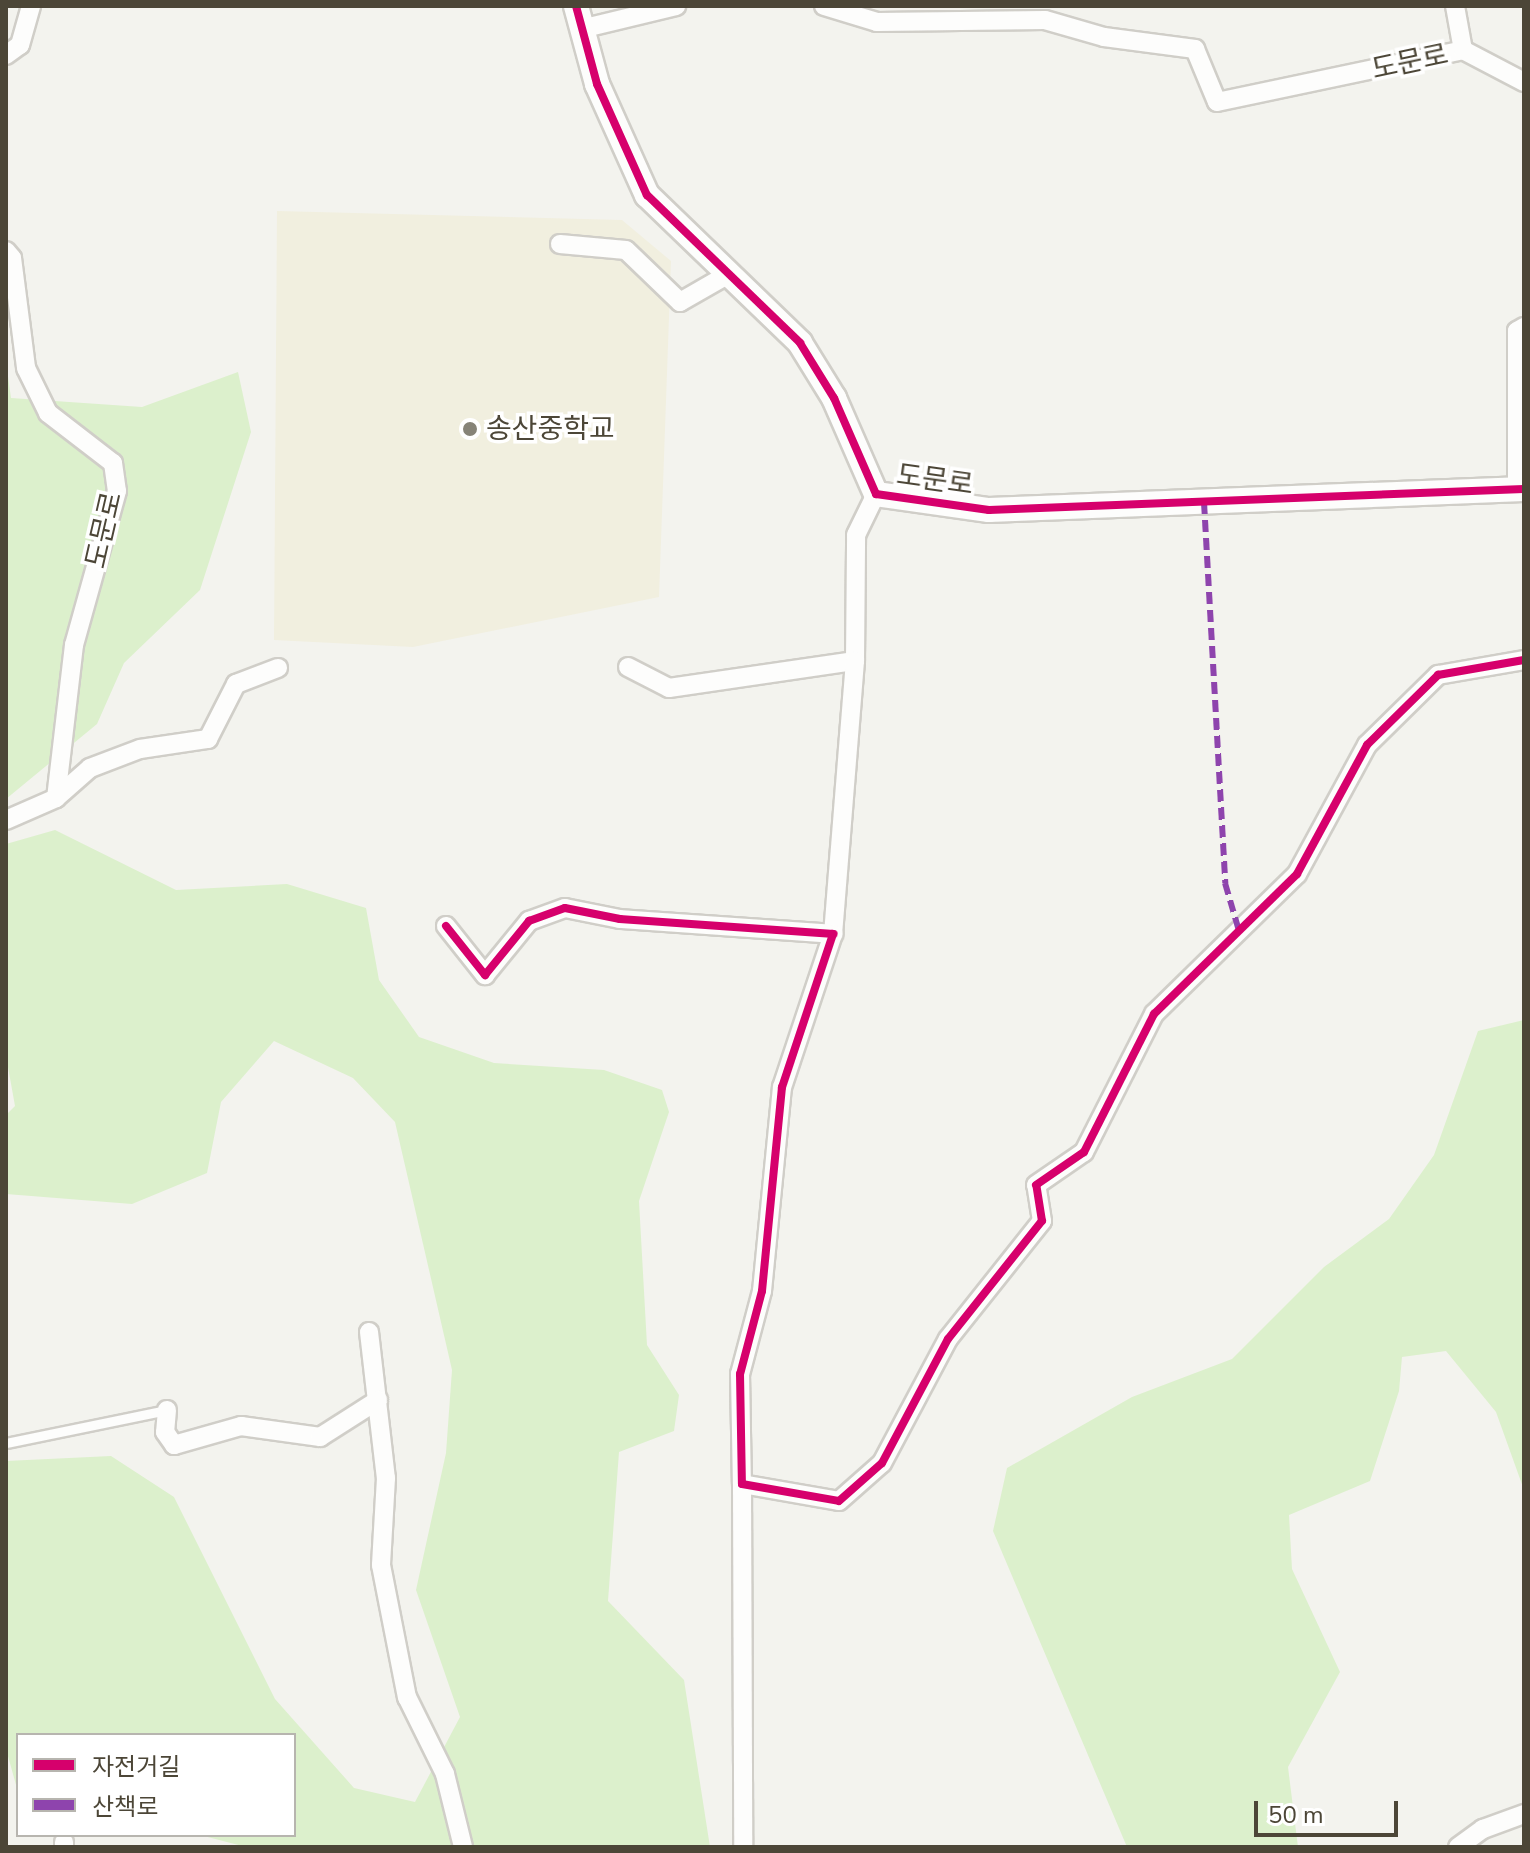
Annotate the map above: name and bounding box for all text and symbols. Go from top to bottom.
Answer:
street label: 도문로 [1369,38,1451,86]
place label: 송산중학교 [486,412,615,446]
marker: 송산중학교 [461,420,479,438]
street label: 도문로 [894,458,976,502]
street label: 도문로 [79,489,129,571]
legend [16,1733,296,1837]
text: 자전거길 [92,1751,180,1783]
scale bar [1258,1785,1402,1835]
text: 산책로 [92,1791,158,1823]
text: 50 m [1268,1799,1324,1831]

